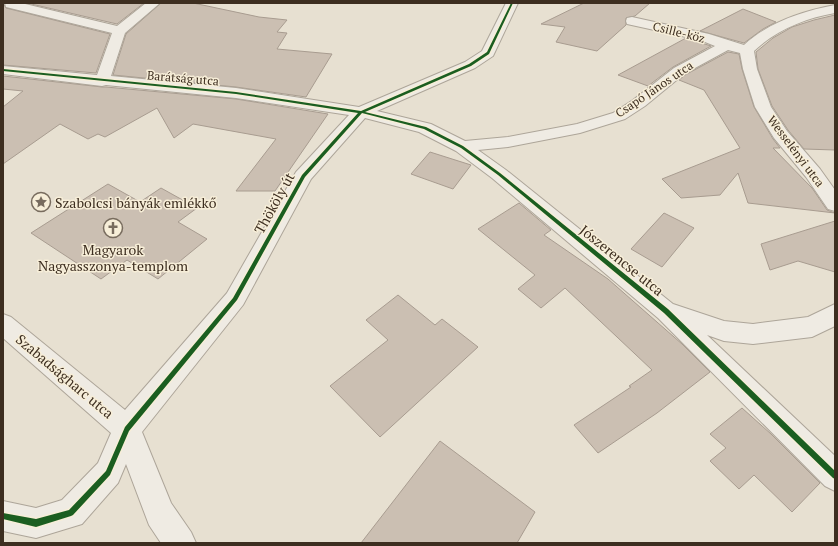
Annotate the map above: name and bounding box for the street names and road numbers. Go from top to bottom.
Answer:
street label: Csille-köz [651,18,707,46]
street label: Csapó János utca [612,58,696,120]
street label: Barátság utca [146,67,220,89]
street label: Wesselényi utca [764,112,828,190]
street label: Thököly út [249,168,299,237]
street label: Jószerencse utca [576,220,668,300]
street label: Szabadságharc utca [12,330,118,422]

